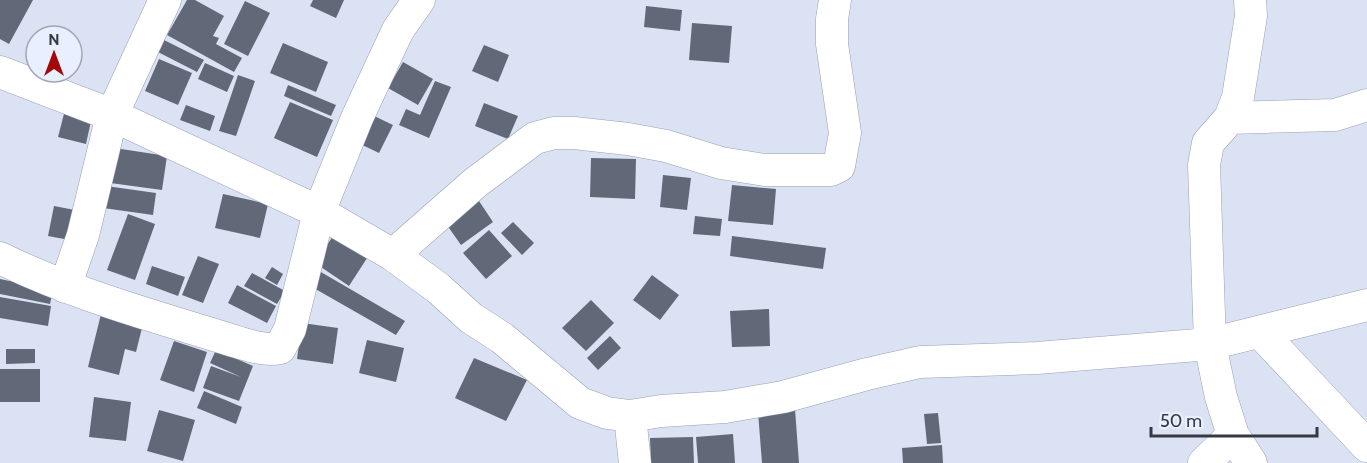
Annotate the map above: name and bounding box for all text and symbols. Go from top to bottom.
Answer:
north arrow [24,24,84,84]
text: N [48,30,60,49]
scale bar [1151,400,1318,438]
text: 50 m [1160,410,1202,432]

